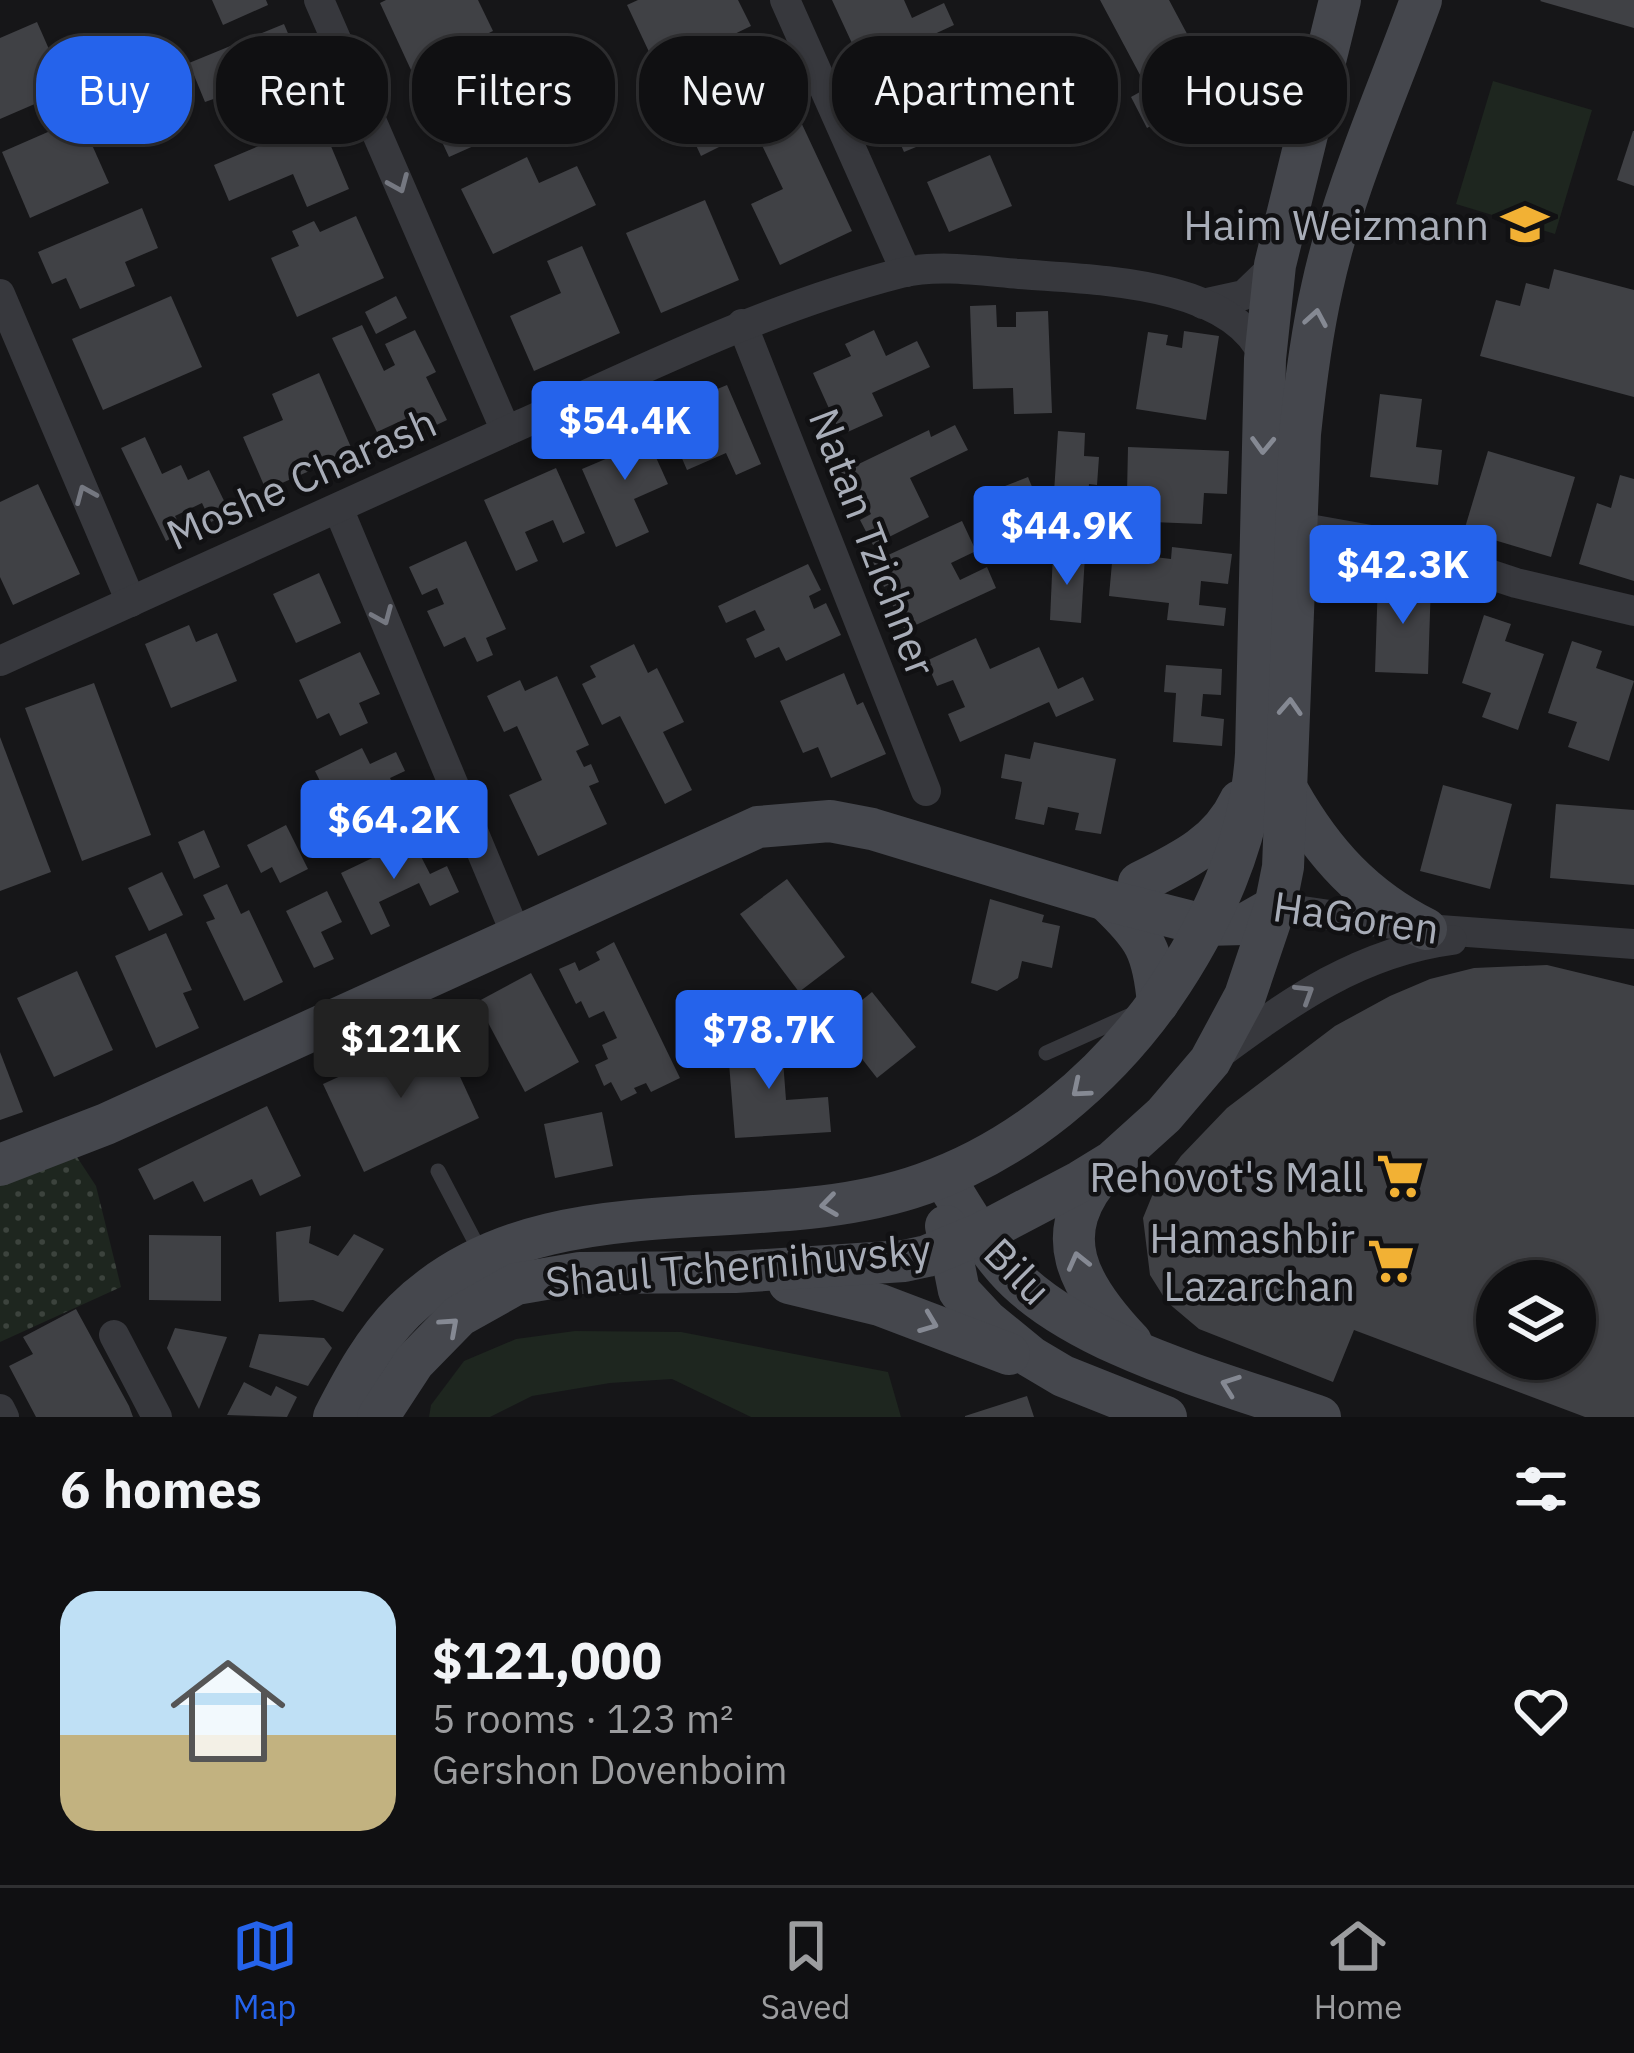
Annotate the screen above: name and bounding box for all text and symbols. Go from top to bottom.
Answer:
chip: Buy [36,36,192,144]
chip: Rent [216,36,388,144]
chip: Filters [412,36,615,144]
chip: New [639,36,808,144]
chip: Apartment [832,36,1118,144]
chip: House [1142,36,1347,144]
one-way arrow [385,173,409,194]
place label: Haim Weizmann [1183,197,1489,252]
school or university icon: Haim Weizmann [1500,199,1550,249]
one-way arrow [1303,308,1328,328]
pin: $54.4K [527,381,723,483]
street label: Moshe Charash [158,394,444,562]
text: $54.4K [559,394,691,445]
street label: Natan Tzichner [797,400,949,684]
one-way arrow [1250,436,1276,455]
one-way arrow [75,485,99,506]
pin: $44.9K [969,486,1165,588]
text: $44.9K [1001,499,1133,550]
pin: $42.3K [1305,525,1501,627]
text: $42.3K [1337,538,1469,589]
one-way arrow [369,604,393,625]
one-way arrow [1277,697,1303,716]
pin: $64.2K [296,780,492,882]
text: $64.2K [328,793,460,844]
street label: HaGoren [1270,878,1442,956]
one-way arrow [1291,985,1313,1007]
pin: $78.7K [671,990,867,1092]
pin: $121K [317,999,485,1101]
text: $78.7K [703,1003,835,1054]
text: $121K [341,1012,461,1063]
one-way arrow [1072,1075,1094,1097]
place label: Rehovot's Mall [1089,1149,1364,1204]
supermarket icon: Rehovot's Mall [1375,1151,1425,1201]
one-way arrow [820,1191,839,1217]
place label: Hamashbir Lazarchan [1149,1210,1355,1313]
street label: Shaul Tchernihuvsky [543,1221,933,1309]
street label: Bilu [973,1226,1063,1316]
supermarket icon: Hamashbir Lazarchan [1366,1236,1416,1286]
one-way arrow [1067,1252,1092,1272]
map controls [1476,1260,1596,1380]
button: layers [1476,1260,1596,1380]
one-way arrow [917,1309,938,1333]
one-way arrow [437,1319,458,1340]
one-way arrow [1221,1374,1242,1399]
text: 6 homes [60,1456,262,1522]
icon: filters [1508,1456,1574,1522]
text: $121,000 [432,1627,662,1693]
icon: home [156,1639,300,1783]
icon: heart [1508,1678,1574,1744]
text: 5 rooms · 123 m² [432,1693,734,1744]
text: Gershon Dovenboim [432,1744,788,1795]
tab: Map [232,1913,298,2028]
tab: Saved [761,1913,851,2028]
tab: Home [1314,1913,1402,2028]

